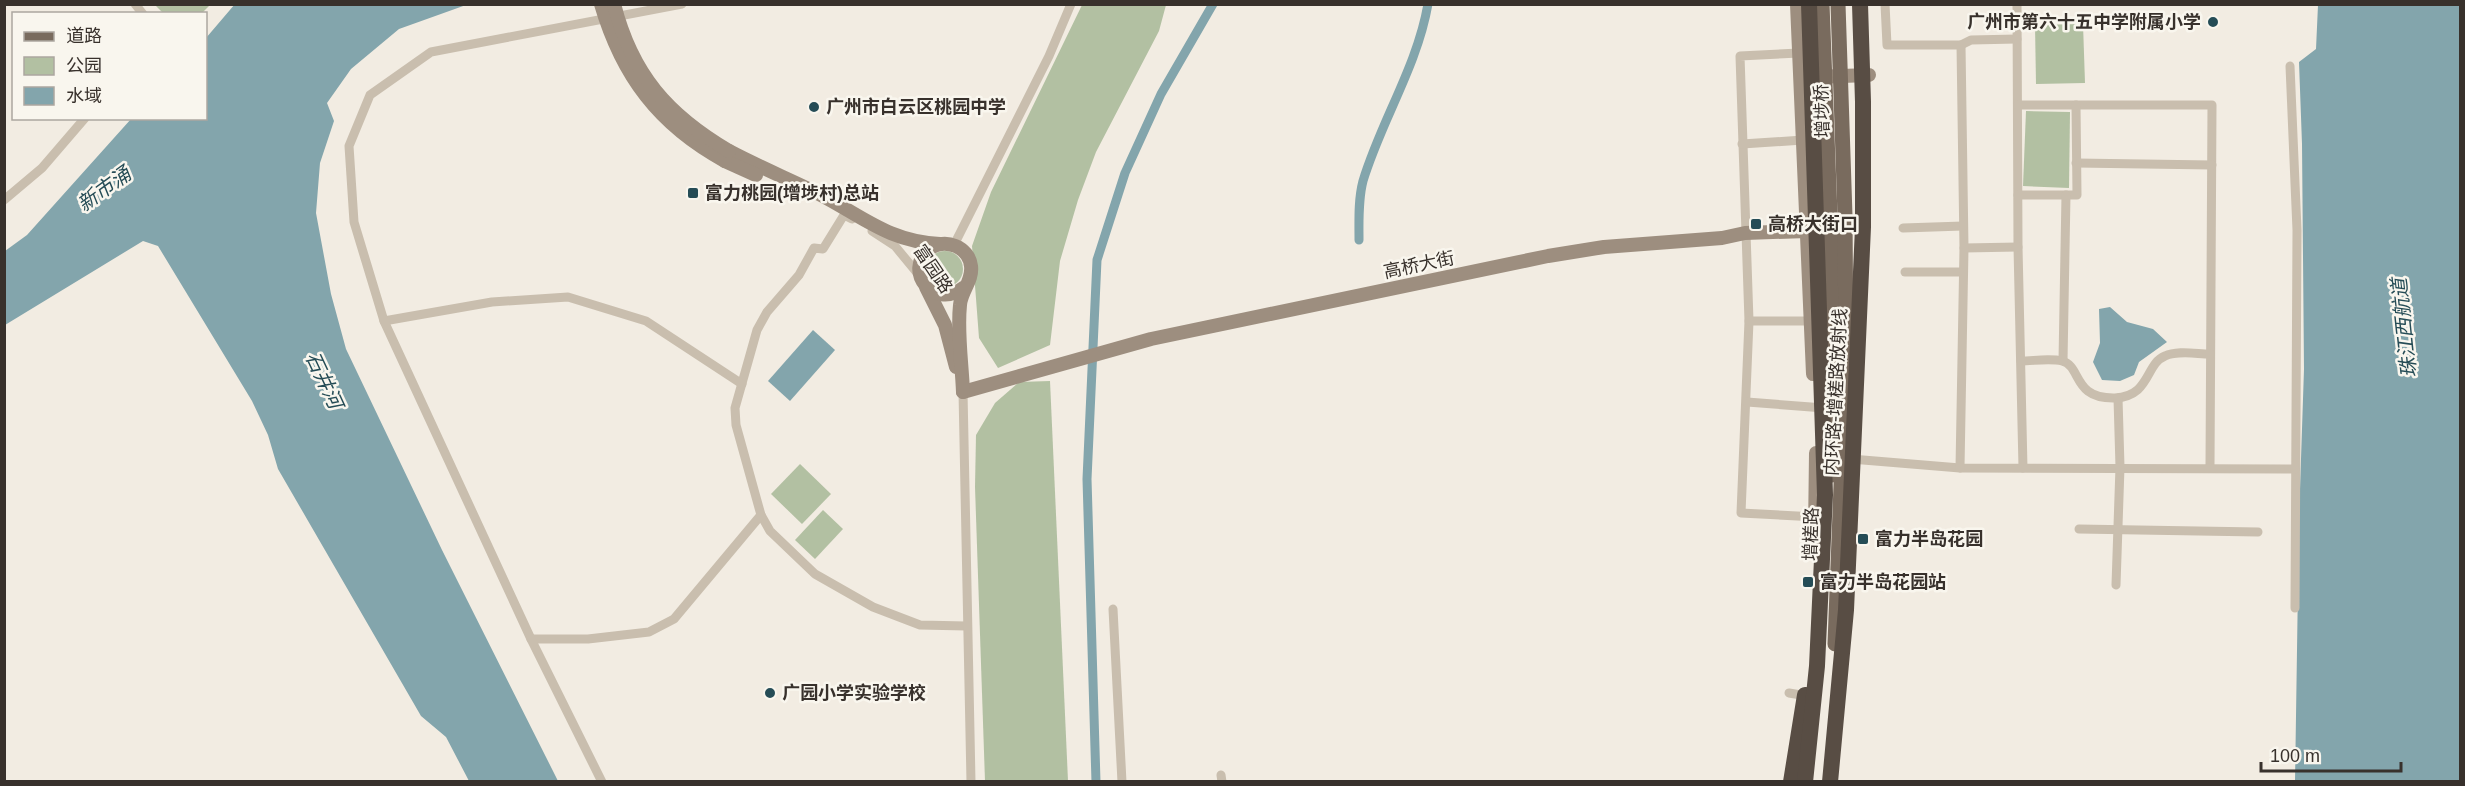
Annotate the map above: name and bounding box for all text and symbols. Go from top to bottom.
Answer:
legend [12,12,207,120]
place label: 广州市第六十五中学附属小学 [1967,12,2201,32]
marker: 广州市第六十五中学附属小学 [2206,15,2220,29]
text: 道路 [66,26,102,46]
text: 公园 [66,56,102,76]
street label: 增埗桥 [1811,84,1833,138]
text: 水域 [66,86,102,106]
place label: 广州市白云区桃园中学 [826,97,1006,117]
marker: 广州市白云区桃园中学 [807,100,821,114]
water label: 新市涌 [73,161,136,216]
place label: 富力桃园(增埗村)总站 [705,183,879,203]
marker: 富力桃园(增埗村)总站 [686,186,700,200]
place label: 高桥大街口 [1768,214,1858,234]
marker: 高桥大街口 [1749,217,1763,231]
street label: 富园路 [910,241,956,297]
street label: 高桥大街 [1382,248,1456,282]
water label: 珠江西航道 [2388,274,2420,379]
street label: 内环路-增槎路放射线 [1822,308,1850,476]
water label: 石井河 [301,348,348,415]
street label: 增槎路 [1800,507,1822,561]
place label: 富力半岛花园 [1875,529,1983,549]
marker: 富力半岛花园 [1856,532,1870,546]
place label: 富力半岛花园站 [1820,572,1946,592]
marker: 富力半岛花园站 [1801,575,1815,589]
place label: 广园小学实验学校 [782,683,926,703]
marker: 广园小学实验学校 [763,686,777,700]
scale bar [2261,735,2400,773]
text: 100 m [2270,746,2320,766]

